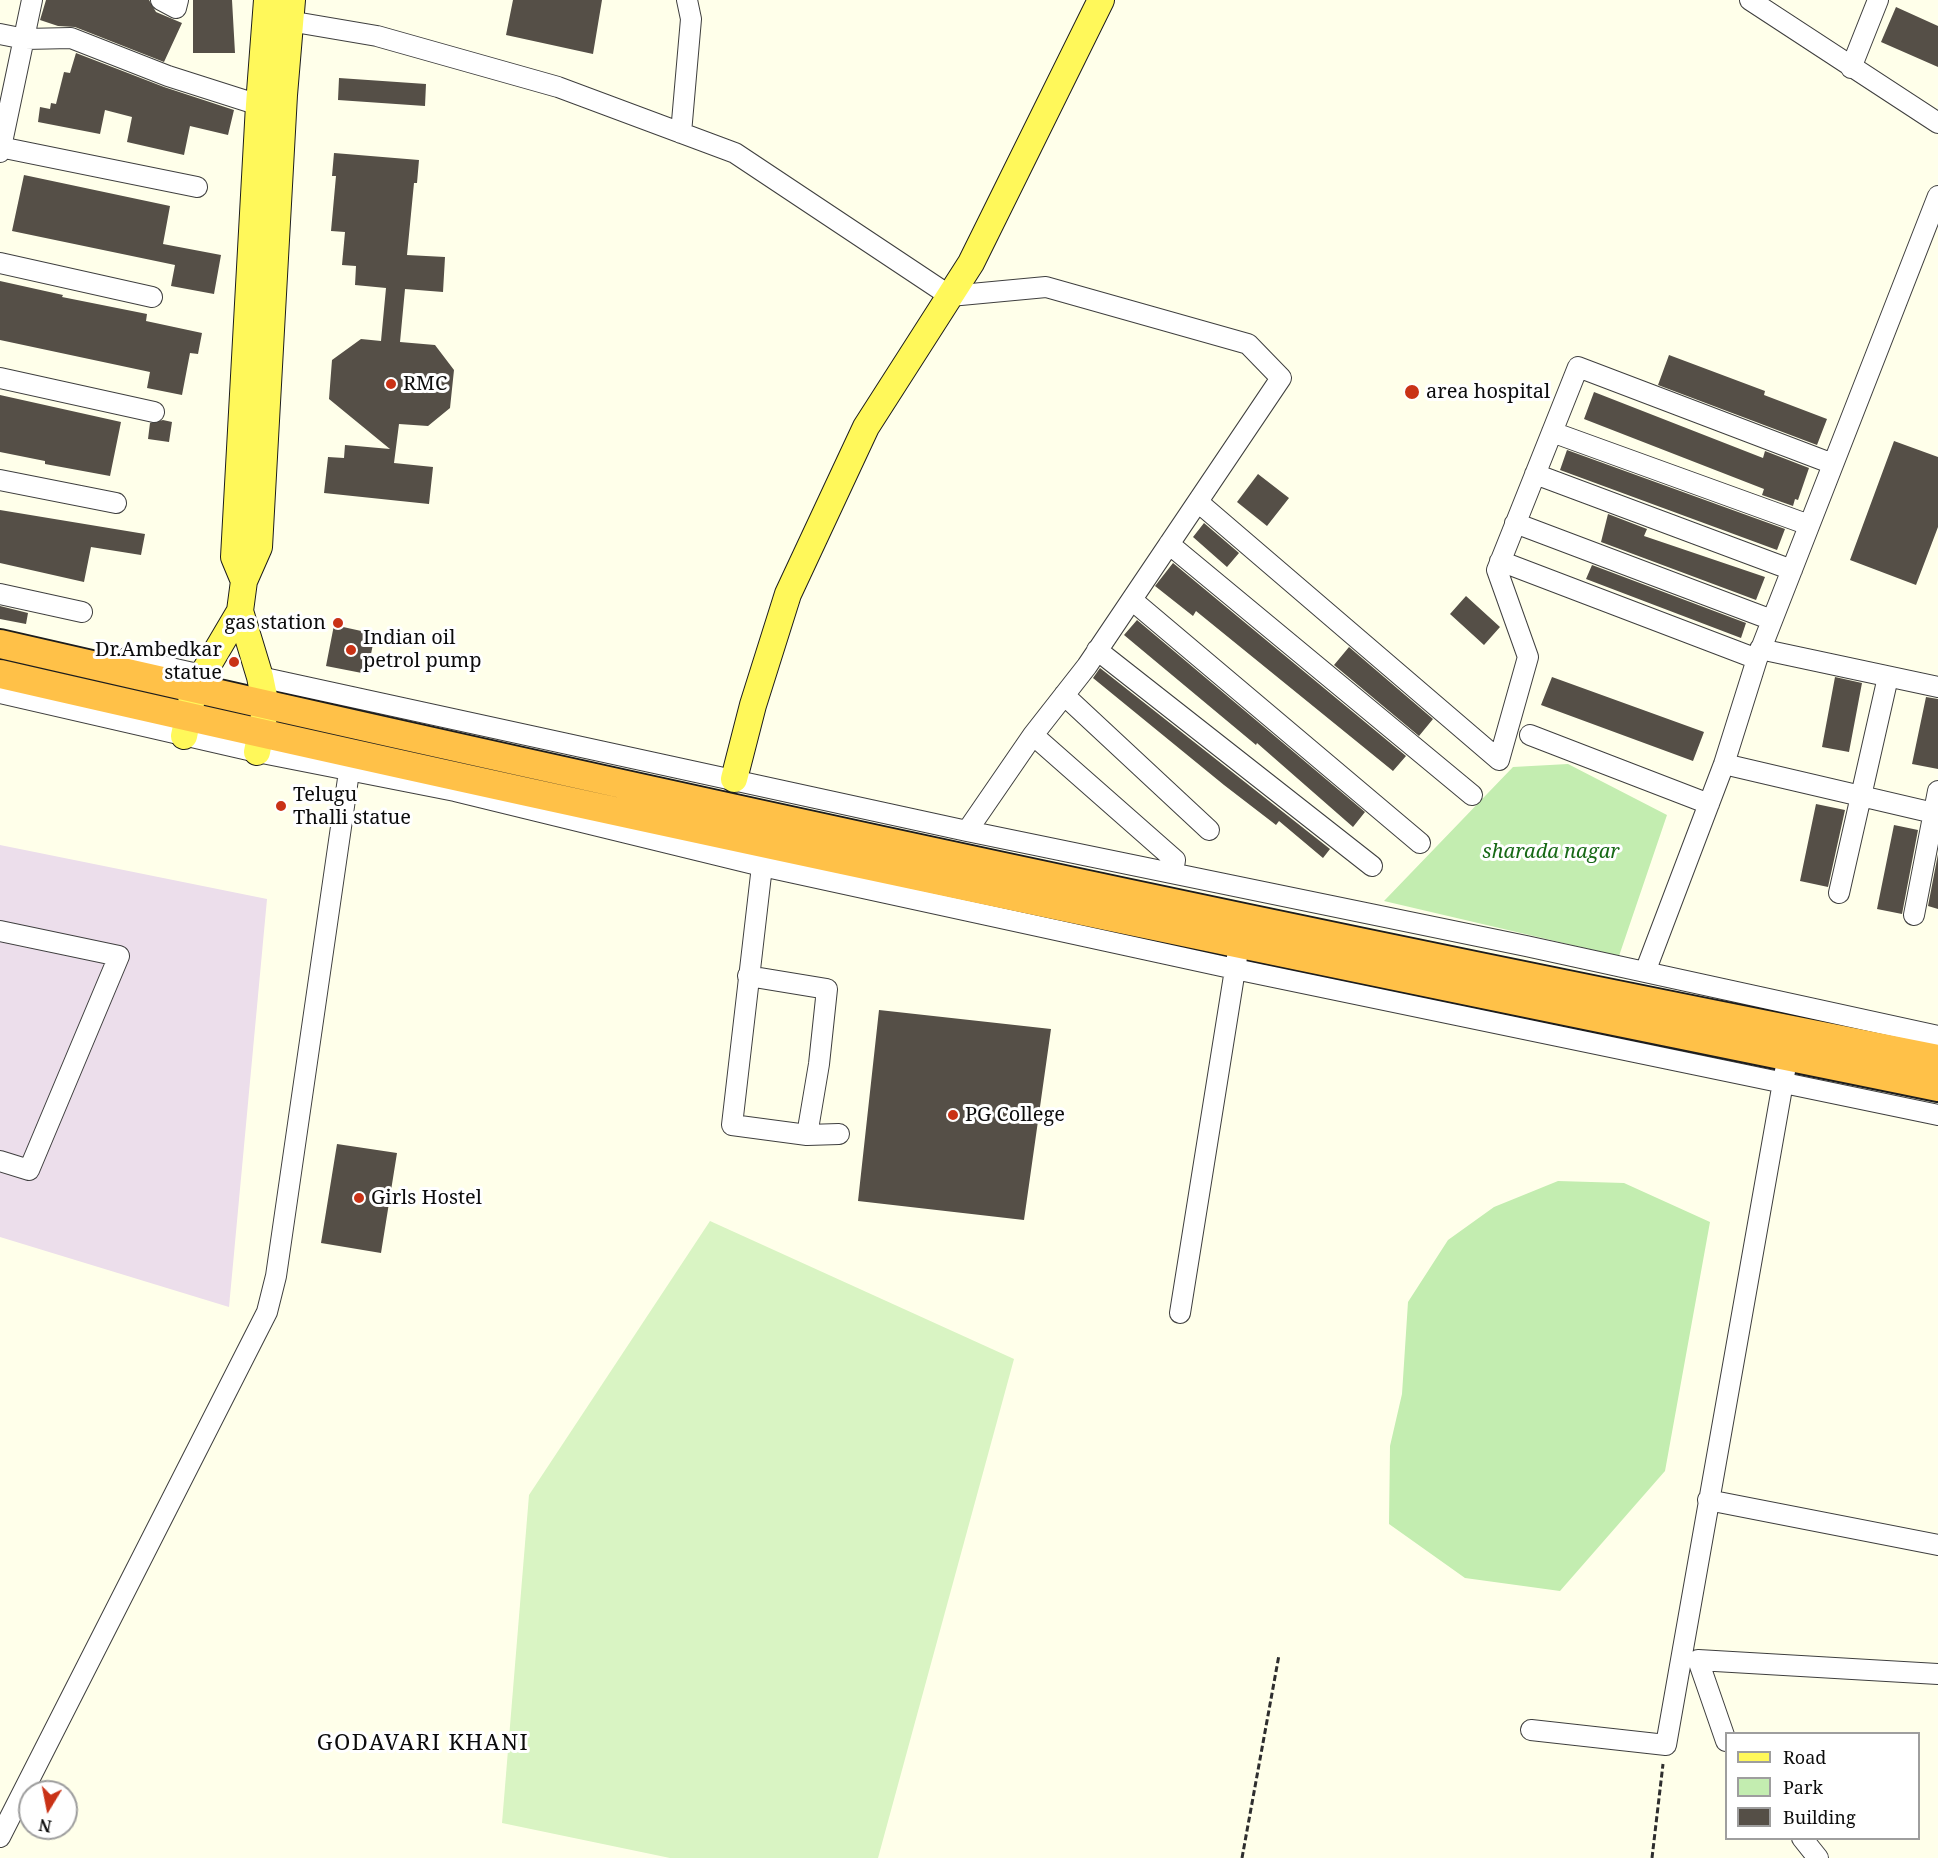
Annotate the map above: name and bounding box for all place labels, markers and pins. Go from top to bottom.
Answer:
place label: RMC [403,372,447,396]
marker: RMC [384,377,398,391]
place label: area hospital [1426,380,1550,404]
marker: area hospital [1403,383,1421,401]
place label: gas station [225,611,326,635]
marker: gas station [331,616,345,630]
place label: Indian oil petrol pump [363,626,482,673]
place label: Dr.Ambedkar statue [95,638,222,685]
marker: Indian oil petrol pump [344,643,358,657]
marker: Dr.Ambedkar statue [227,655,241,669]
place label: Telugu Thalli statue [293,783,411,830]
marker: Telugu Thalli statue [274,799,288,813]
place label: PG College [965,1103,1065,1127]
marker: PG College [946,1108,960,1122]
place label: Girls Hostel [371,1186,482,1210]
marker: Girls Hostel [352,1191,366,1205]

